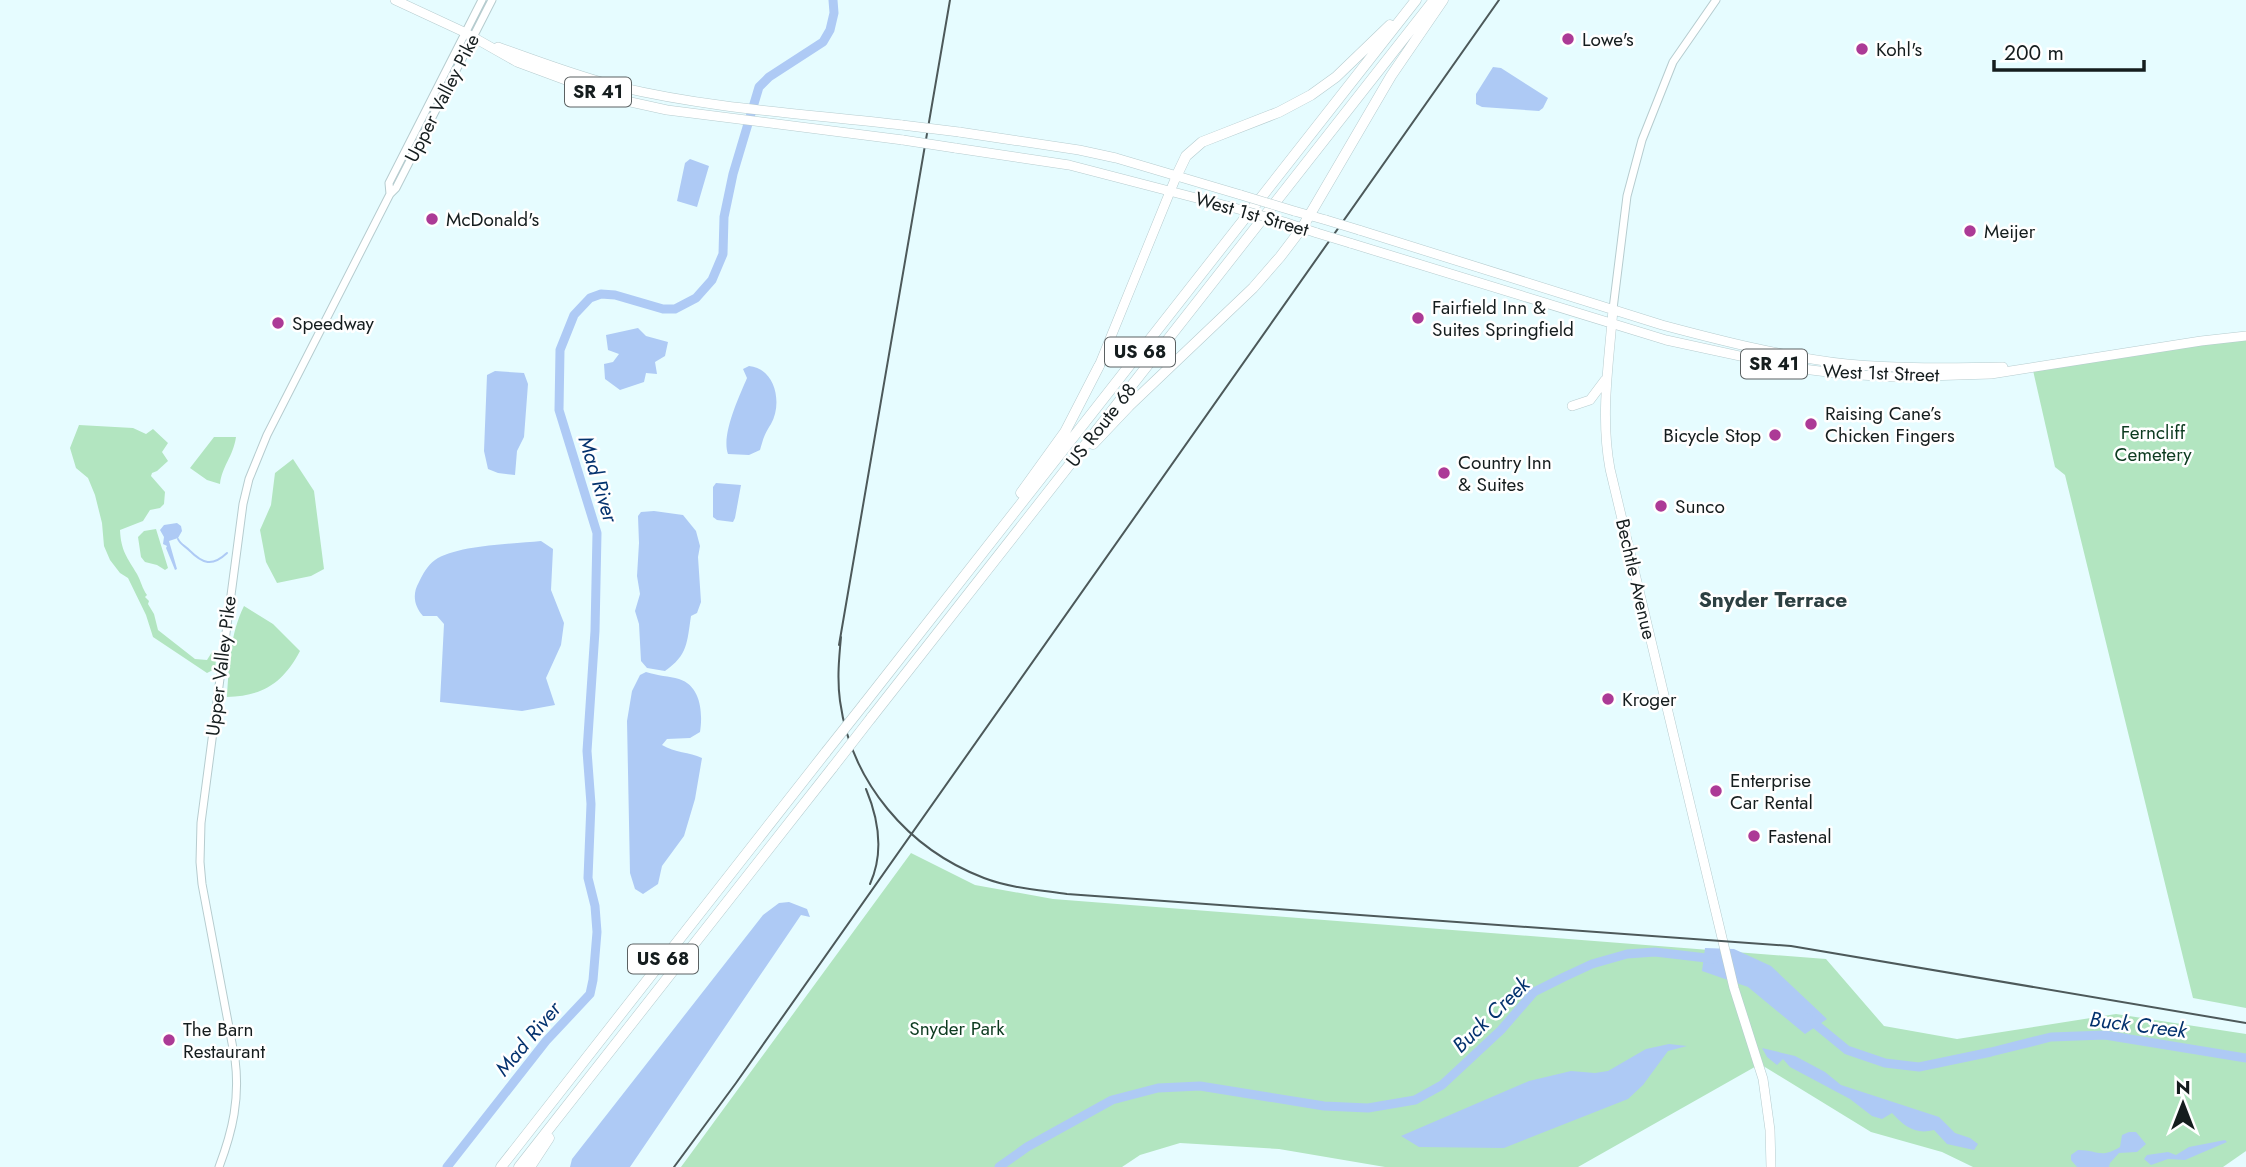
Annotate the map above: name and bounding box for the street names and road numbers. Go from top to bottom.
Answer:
street label: Upper Valley Pike [398,29,486,167]
road number: SR 41 [565,78,631,106]
street label: West 1st Street [1192,185,1312,243]
road number: US 68 [1105,338,1175,366]
road number: SR 41 [1741,350,1807,378]
street label: West 1st Street [1822,357,1940,389]
street label: US Route 68 [1059,377,1143,473]
street label: Bechtle Avenue [1609,516,1663,642]
street label: Upper Valley Pike [199,594,243,738]
road number: US 68 [628,944,698,974]

